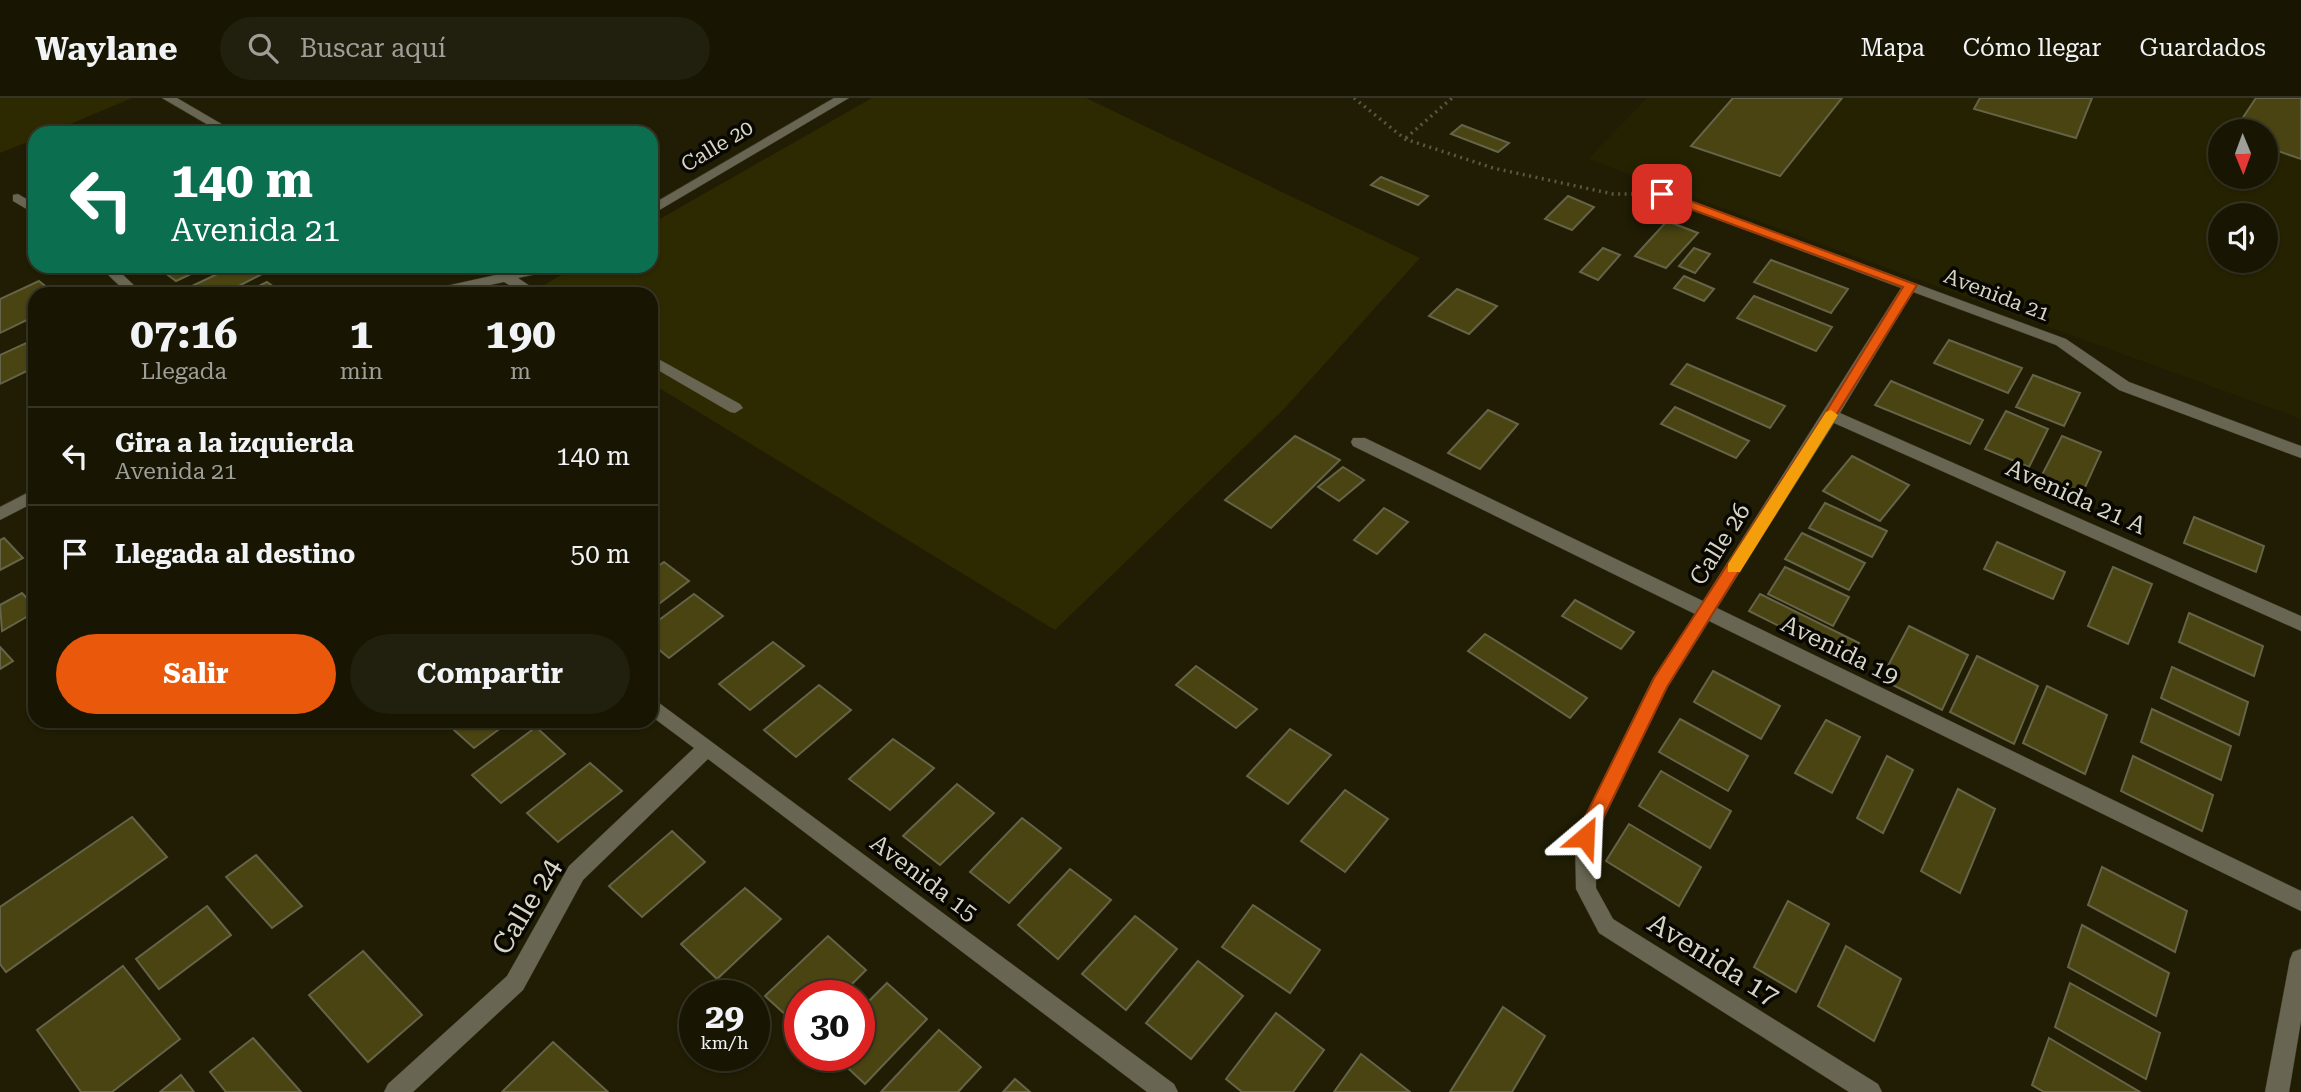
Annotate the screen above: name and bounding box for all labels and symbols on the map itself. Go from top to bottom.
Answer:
street label: Calle 20 [677,115,757,177]
north arrow [2208,119,2278,189]
pin [1632,164,1692,224]
street label: Avenida 21 [1941,264,2053,326]
street label: Avenida 21 A [2002,454,2150,540]
street label: Calle 26 [1684,498,1756,590]
street label: Avenida 19 [1777,610,1903,690]
position arrow [1548,800,1622,874]
street label: Avenida 15 [865,829,983,927]
street label: Calle 24 [485,852,568,960]
street label: Avenida 17 [1642,906,1785,1013]
speed limit sign: 30 [784,980,875,1071]

